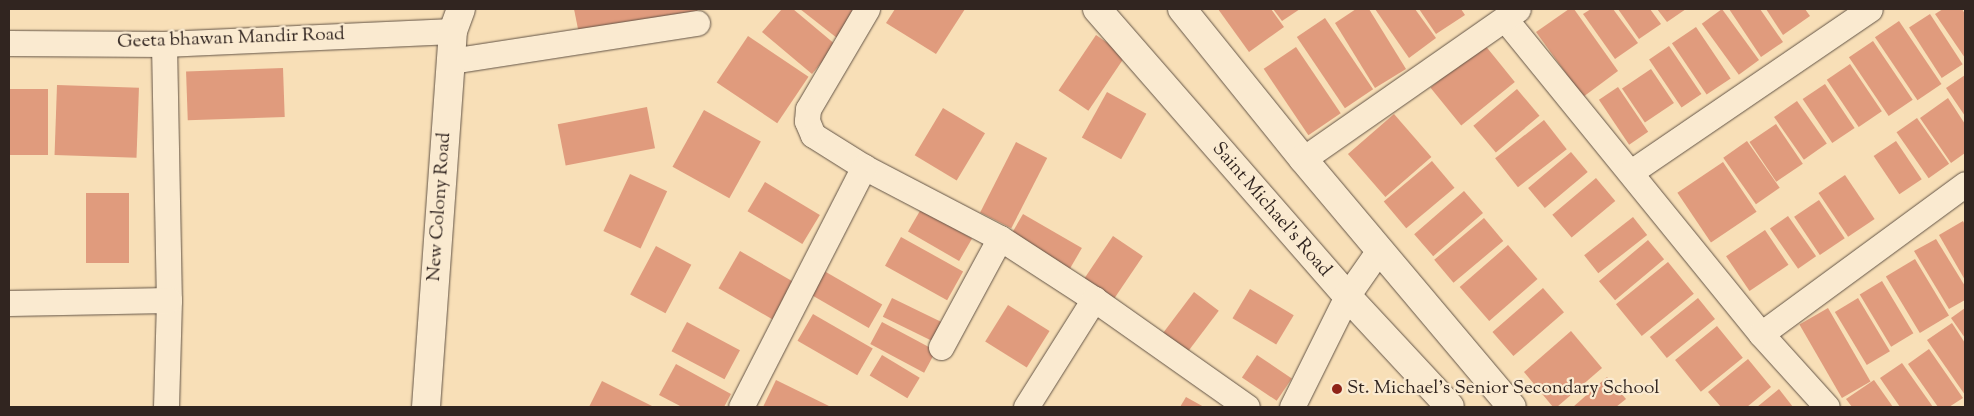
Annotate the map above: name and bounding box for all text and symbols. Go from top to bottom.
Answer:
street label: Geeta bhawan Mandir Road [117,24,345,54]
street label: New Colony Road [423,132,457,282]
street label: Saint Michael's Road [1206,138,1336,282]
place label: St. Michael's Senior Secondary School [1347,378,1659,400]
marker: St. Michael's Senior Secondary School [1331,383,1343,395]

